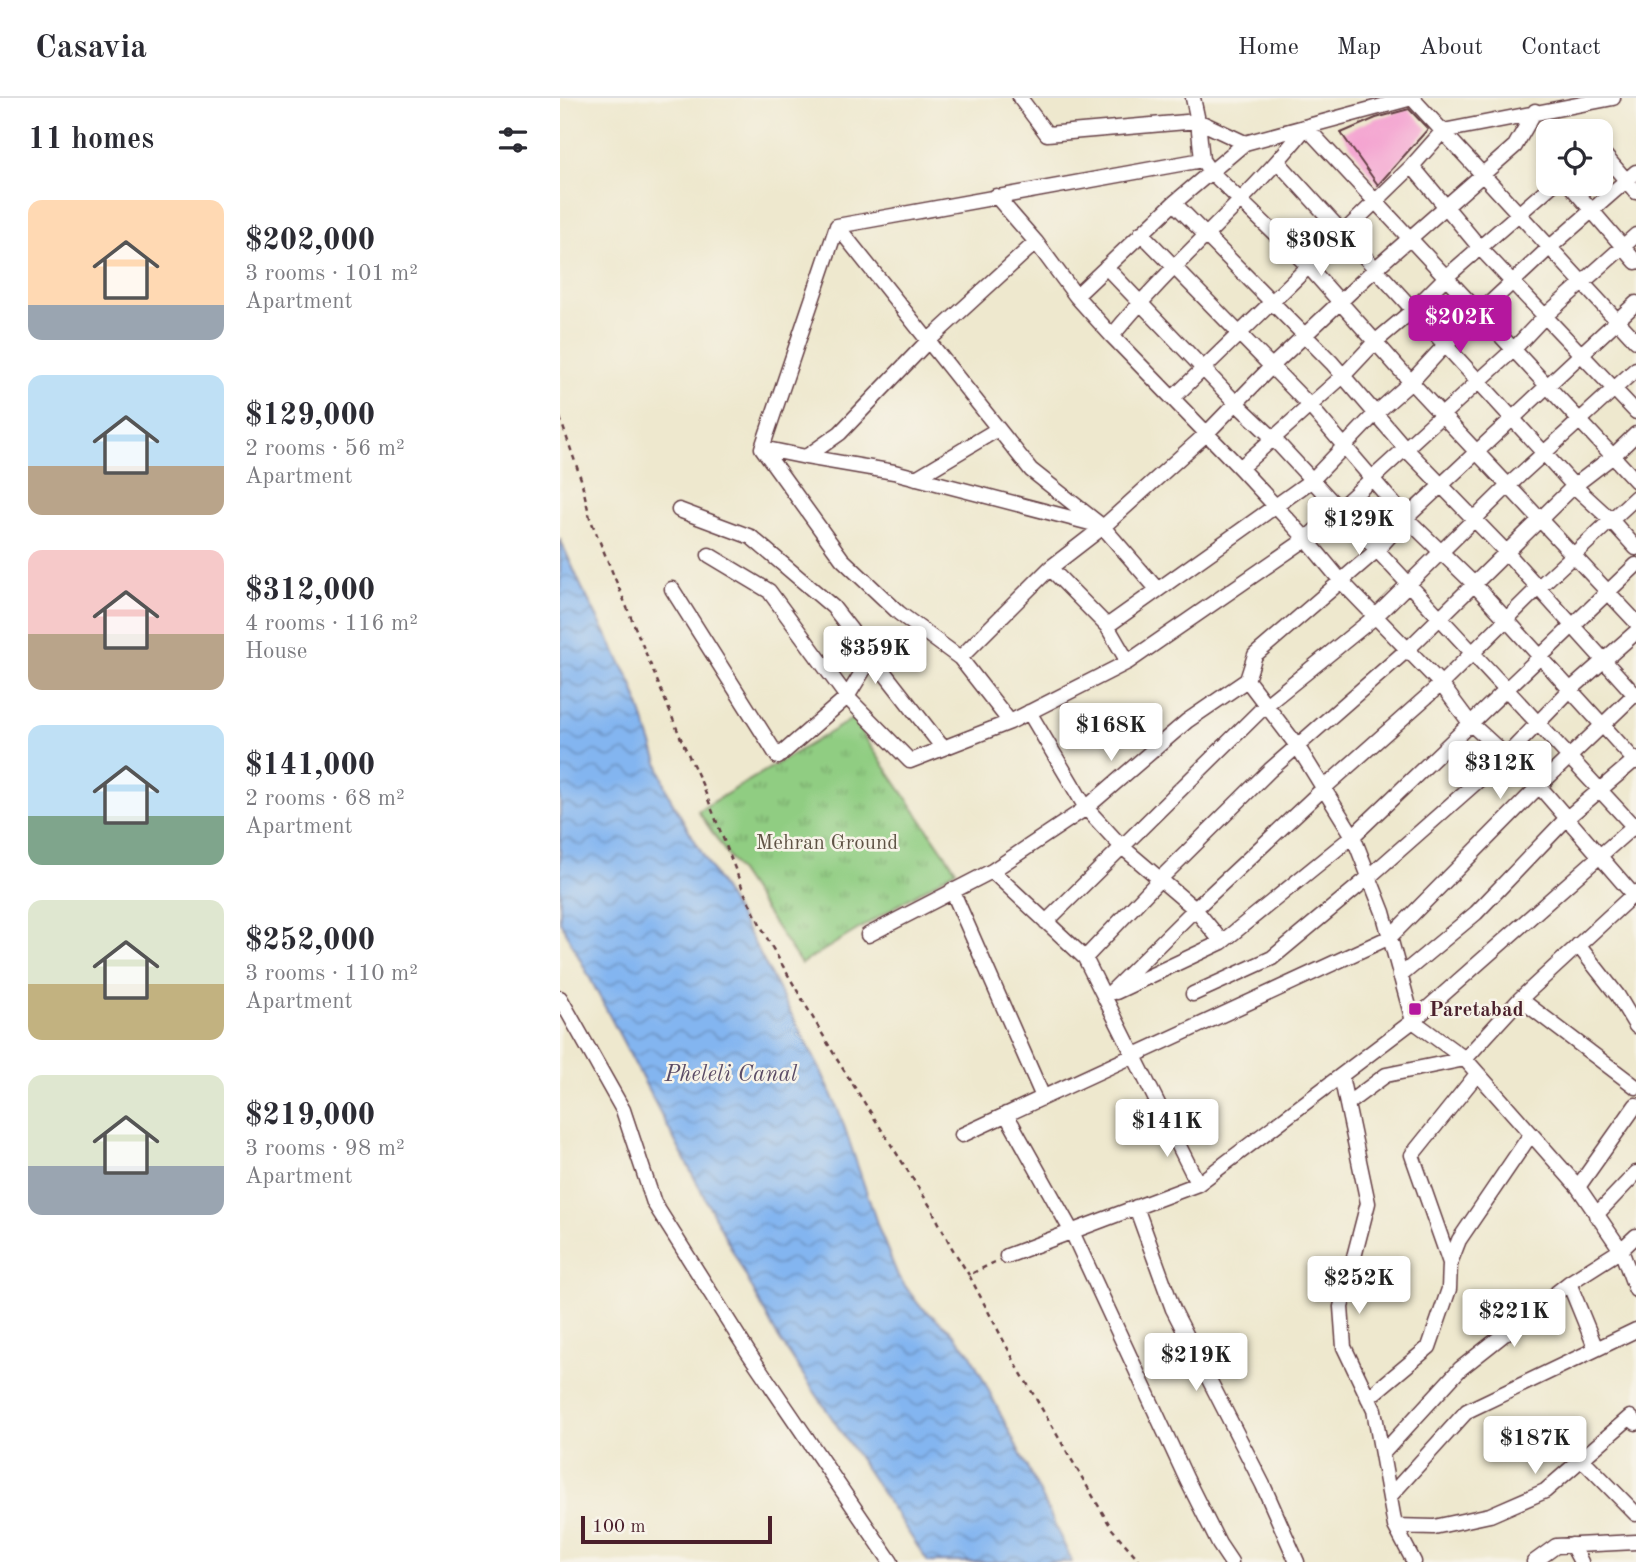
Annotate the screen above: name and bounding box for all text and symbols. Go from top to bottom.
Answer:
text: Casavia [35,32,147,65]
text: Home [1238,36,1299,60]
text: Map [1337,36,1381,60]
text: About [1419,36,1483,60]
text: Contact [1521,36,1601,60]
map controls [1536,119,1613,196]
button: locate [1536,119,1613,196]
icon: filters [494,121,532,159]
text: 11 homes [28,125,154,155]
pin: $308K [1272,218,1370,278]
text: $202,000 [245,226,375,256]
icon: home [84,228,168,312]
text: $308K [1285,229,1357,252]
text: 3 rooms · 101 m² [245,262,418,285]
text: Apartment [245,290,353,313]
pin: $202K [1411,296,1509,355]
text: $202K [1424,306,1496,329]
text: $129,000 [245,401,375,431]
icon: home [84,403,168,487]
text: 2 rooms · 56 m² [245,437,405,460]
text: Apartment [245,465,353,488]
pin: $129K [1310,498,1408,557]
text: $129K [1323,508,1395,531]
text: $312,000 [245,576,375,606]
icon: home [84,578,168,662]
text: 4 rooms · 116 m² [245,612,418,635]
pin: $359K [826,626,924,686]
text: $359K [839,637,911,660]
text: House [245,640,307,663]
pin: $168K [1062,704,1160,763]
text: $168K [1075,714,1147,737]
pin: $312K [1451,742,1549,801]
text: $141,000 [245,751,375,781]
text: $312K [1464,752,1536,775]
icon: home [84,753,168,837]
text: 2 rooms · 68 m² [245,787,405,810]
text: Apartment [245,815,353,838]
park label: Mehran Ground [756,833,898,854]
text: $252,000 [245,926,375,956]
icon: home [84,928,168,1012]
text: 3 rooms · 110 m² [245,962,418,985]
text: Apartment [245,990,353,1013]
place label: Paretabad [1429,1000,1524,1021]
marker: Paretabad [1407,1001,1423,1017]
water label: Pheleli Canal [663,1063,798,1086]
pin: $141K [1118,1100,1216,1159]
text: $219,000 [245,1101,375,1131]
icon: home [84,1103,168,1187]
text: $141K [1131,1110,1203,1133]
text: 3 rooms · 98 m² [245,1137,405,1160]
text: Apartment [245,1165,353,1188]
pin: $252K [1310,1256,1408,1316]
text: $252K [1323,1267,1395,1290]
pin: $221K [1465,1290,1563,1349]
text: $221K [1478,1300,1550,1323]
pin: $219K [1147,1334,1245,1393]
text: $219K [1160,1344,1232,1367]
pin: $187K [1486,1416,1584,1476]
text: $187K [1499,1427,1571,1450]
scale bar [581,1513,772,1545]
text: 100 m [592,1518,645,1537]

